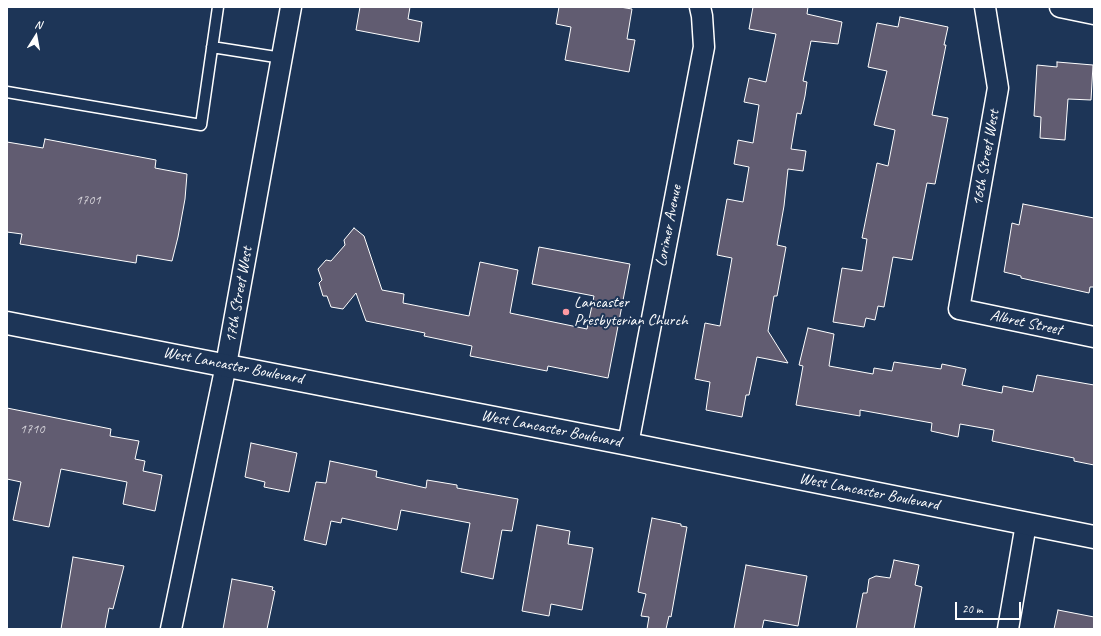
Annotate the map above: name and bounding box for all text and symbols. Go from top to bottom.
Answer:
north arrow [16,16,56,56]
text: N [34,17,43,32]
street label: 16th Street West [968,108,1004,208]
street label: Lorimer Avenue [652,184,686,268]
house number: 1701 [75,192,101,208]
street label: 17th Street West [221,245,257,345]
place label: Lancaster Presbyterian Church [574,293,688,331]
street label: Albret Street [988,306,1064,340]
marker: Lancaster Presbyterian Church [561,307,571,317]
street label: West Lancaster Boulevard [161,343,305,389]
street label: West Lancaster Boulevard [479,406,623,452]
house number: 1710 [19,421,45,437]
street label: West Lancaster Boulevard [797,469,941,515]
scale bar [957,594,1023,620]
text: 20 m [962,601,982,617]

